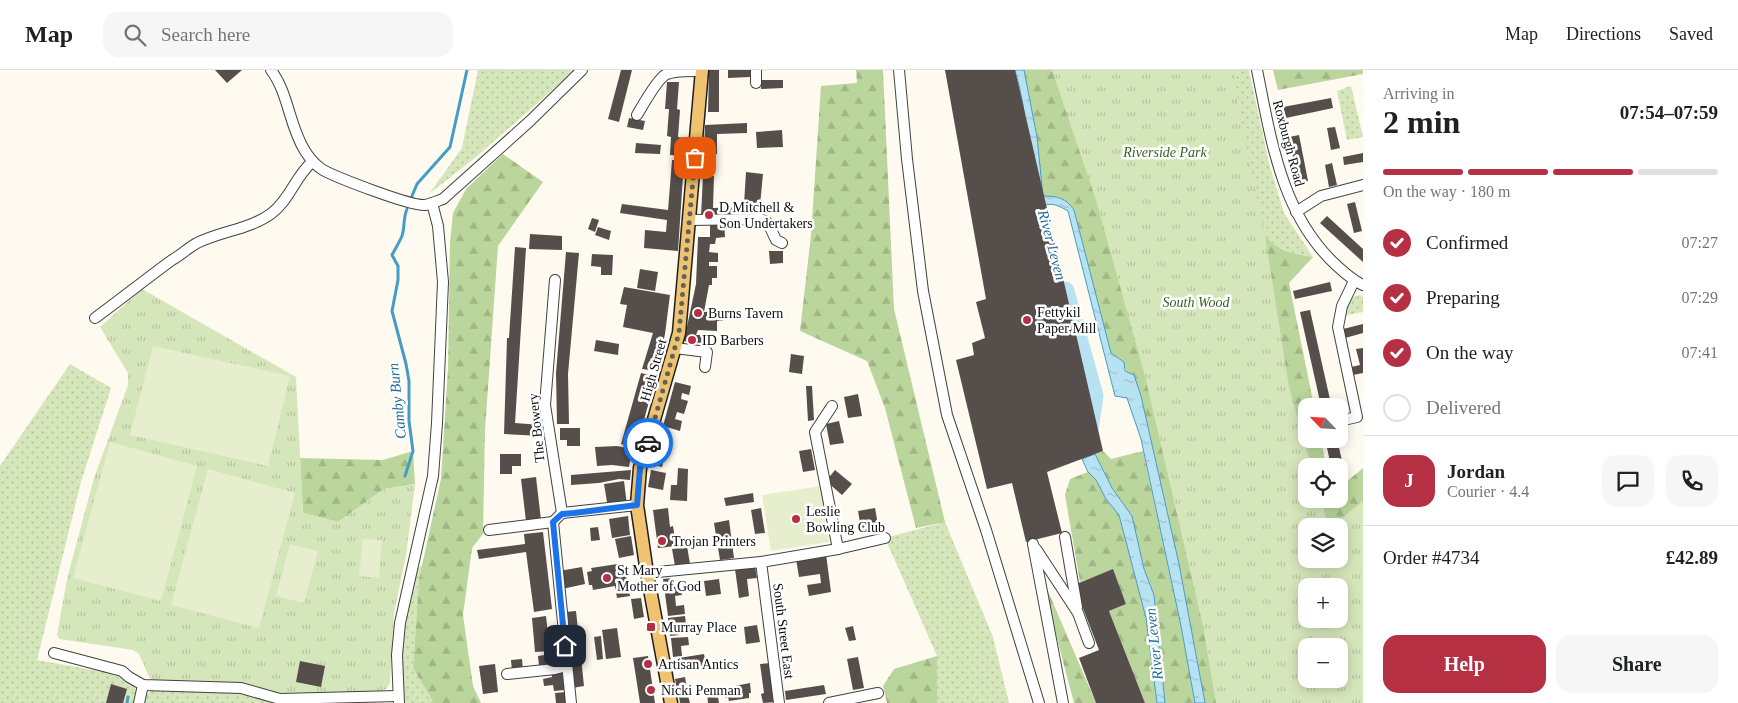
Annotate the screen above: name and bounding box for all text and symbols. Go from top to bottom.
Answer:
search box [103,12,453,57]
text: Map [25,21,73,47]
icon: search [121,21,149,49]
text: Search here [161,24,250,45]
text: Map [1505,24,1538,44]
text: Directions [1566,24,1641,44]
text: Saved [1669,24,1713,44]
text: Arriving in [1383,85,1455,102]
street label: Roxburgh Road [1270,98,1307,188]
text: 07:54–07:59 [1620,102,1718,123]
text: 2 min [1383,104,1460,140]
pin [674,137,716,179]
icon: bag [681,144,709,172]
park label: Riverside Park [1122,145,1208,160]
text: On the way · 180 m [1383,183,1511,200]
place label: D Mitchell & Son Undertakers [719,200,813,231]
water label: River Leven [1035,207,1069,282]
marker: D Mitchell & Son Undertakers [703,209,715,221]
icon: check [1383,229,1411,257]
text: Confirmed [1426,232,1508,253]
text: 07:27 [1682,234,1718,251]
icon: check [1383,284,1411,312]
text: Preparing [1426,287,1500,308]
text: 07:29 [1682,289,1718,306]
park label: South Wood [1163,295,1230,310]
place label: Fettykil Paper Mill [1037,305,1097,336]
place label: Burns Tavern [708,306,783,321]
marker: Burns Tavern [692,307,704,319]
marker: Fettykil Paper Mill [1021,314,1033,326]
place label: ID Barbers [702,333,764,348]
marker: ID Barbers [686,334,698,346]
street label: High Street [637,337,670,403]
icon: check [1383,339,1411,367]
text: On the way [1426,342,1514,363]
text: 07:41 [1682,344,1718,361]
water label: Camby Burn [385,362,409,440]
street label: The Bowery [525,393,548,463]
text: Delivered [1426,397,1501,418]
north arrow [1298,398,1348,448]
map controls [1298,398,1348,688]
courier [623,418,673,468]
icon: car [634,429,662,457]
button: chat [1602,455,1654,507]
button: phone [1666,455,1718,507]
button: locate [1298,458,1348,508]
text: Jordan [1447,461,1505,482]
text: J [1404,470,1414,491]
text: Courier · 4.4 [1447,483,1529,500]
place label: Leslie Bowling Club [806,504,885,535]
marker: Leslie Bowling Club [790,513,802,525]
button: layers [1298,518,1348,568]
place label: Trojan Printers [672,534,756,549]
marker: Trojan Printers [656,535,668,547]
text: Order #4734 [1383,547,1480,568]
text: £42.89 [1666,547,1718,568]
place label: St Mary Mother of God [617,563,701,594]
marker: St Mary Mother of God [601,572,613,584]
button: + [1298,578,1348,628]
street label: South Street East [770,582,797,680]
water label: River Leven [1142,607,1166,682]
place label: Murray Place [661,620,737,635]
marker: Murray Place [645,621,657,633]
pin [544,625,586,667]
icon: home [551,632,579,660]
button: Help [1383,635,1546,693]
button: Share [1556,635,1718,693]
button: − [1298,638,1348,688]
place label: Artisan Antics [658,657,739,672]
marker: Artisan Antics [642,658,654,670]
place label: Nicki Penman [661,683,741,698]
marker: Nicki Penman [645,684,657,696]

